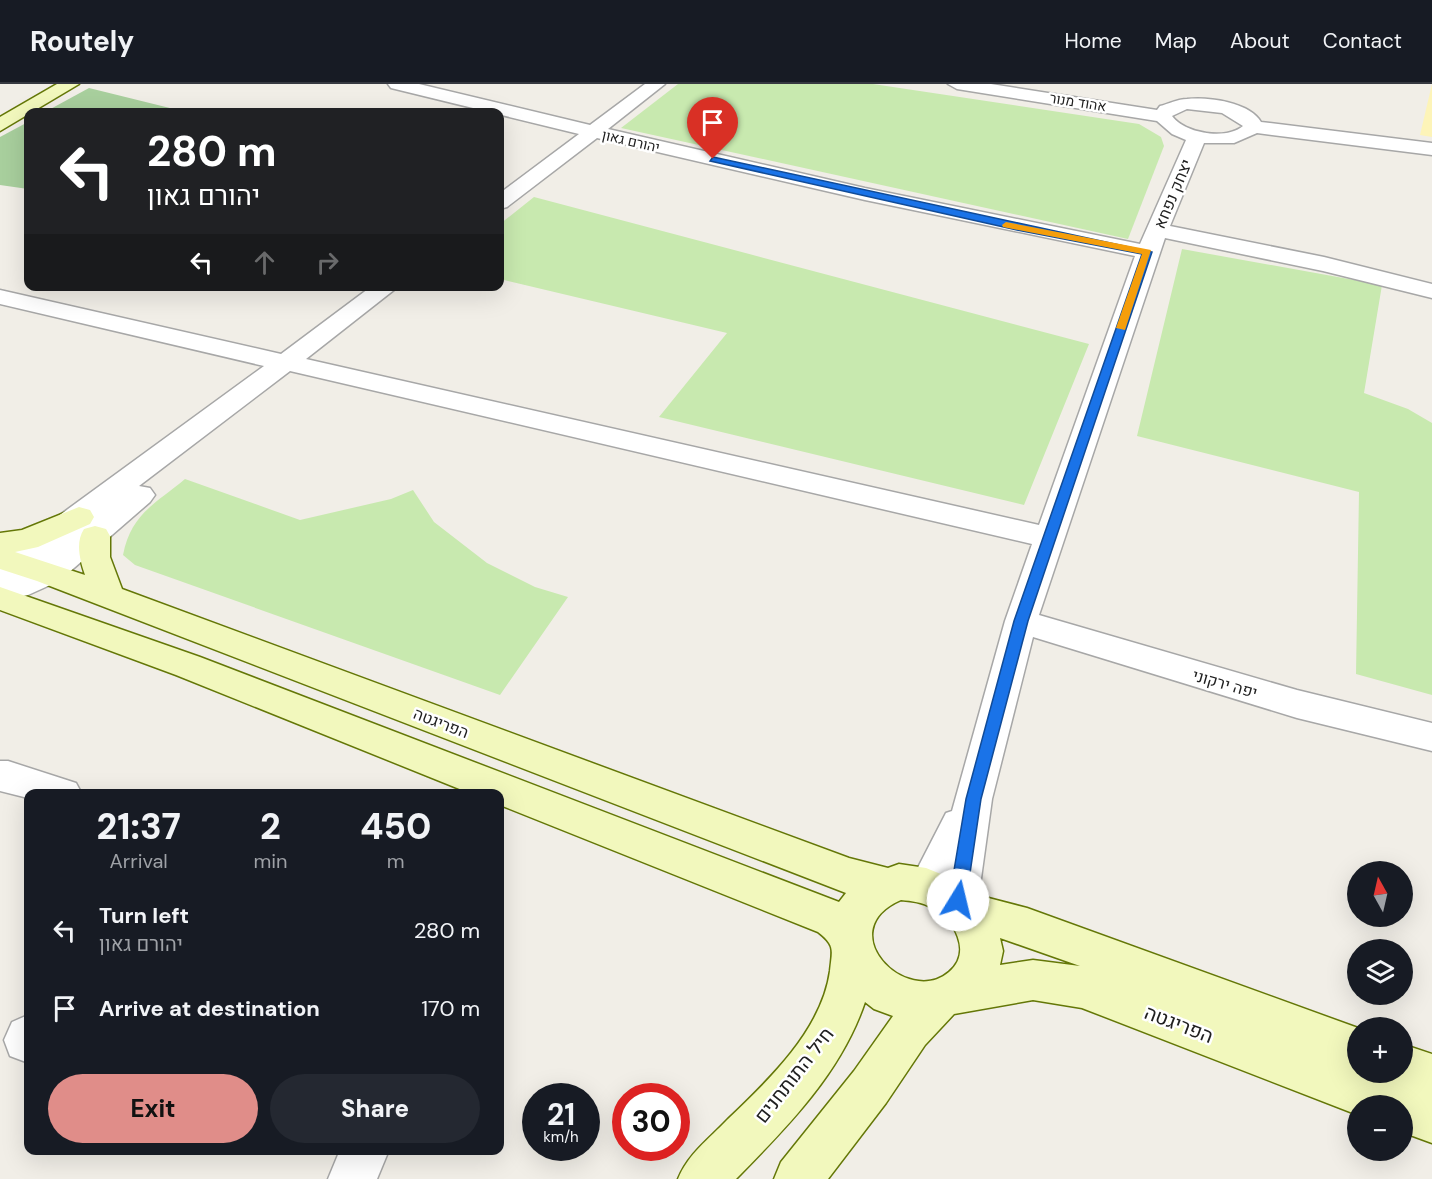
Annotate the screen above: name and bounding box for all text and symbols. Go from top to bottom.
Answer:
text: Routely [30,23,134,60]
text: Home [1064,27,1122,55]
text: Map [1155,27,1197,55]
text: About [1230,27,1290,55]
text: Contact [1323,27,1402,55]
street label: אהוד מנור [1048,89,1108,115]
pin [687,97,738,159]
icon: arrive [696,106,729,139]
text: 280 m [147,124,277,179]
street label: יהורם גאון [600,126,662,156]
icon: left [48,132,126,210]
street label: יצחק נפחא [1149,156,1197,232]
text: יהורם גאון [147,178,260,213]
icon: left [185,246,218,279]
icon: ahead [248,246,281,279]
icon: right [311,246,344,279]
street label: יפה ירקוני [1190,665,1260,703]
street label: הפריגטה [410,703,472,743]
text: 21:37 [97,803,181,850]
text: 2 [260,803,281,850]
text: 450 [360,803,431,850]
text: Arrival [110,848,168,874]
text: min [253,848,287,874]
text: m [387,848,405,874]
north arrow [1347,861,1413,927]
map controls [1347,861,1413,1161]
position arrow [926,868,990,932]
text: Turn left [99,901,189,930]
icon: left [48,914,81,947]
text: 280 m [414,916,480,945]
text: יהורם גאון [99,931,183,957]
button: layers [1347,939,1413,1005]
icon: arrive [48,992,81,1025]
text: Arrive at destination [99,994,320,1023]
text: 170 m [421,994,480,1023]
street label: הפריגטה [1141,999,1217,1049]
button: + [1347,1017,1413,1083]
street label: חיל התותחנים [748,1022,840,1128]
button: Exit [48,1074,258,1143]
button: Share [270,1074,480,1143]
speed limit sign: 30 [612,1083,690,1161]
text: 21 [547,1095,575,1134]
button: − [1347,1095,1413,1161]
text: km/h [543,1127,579,1147]

